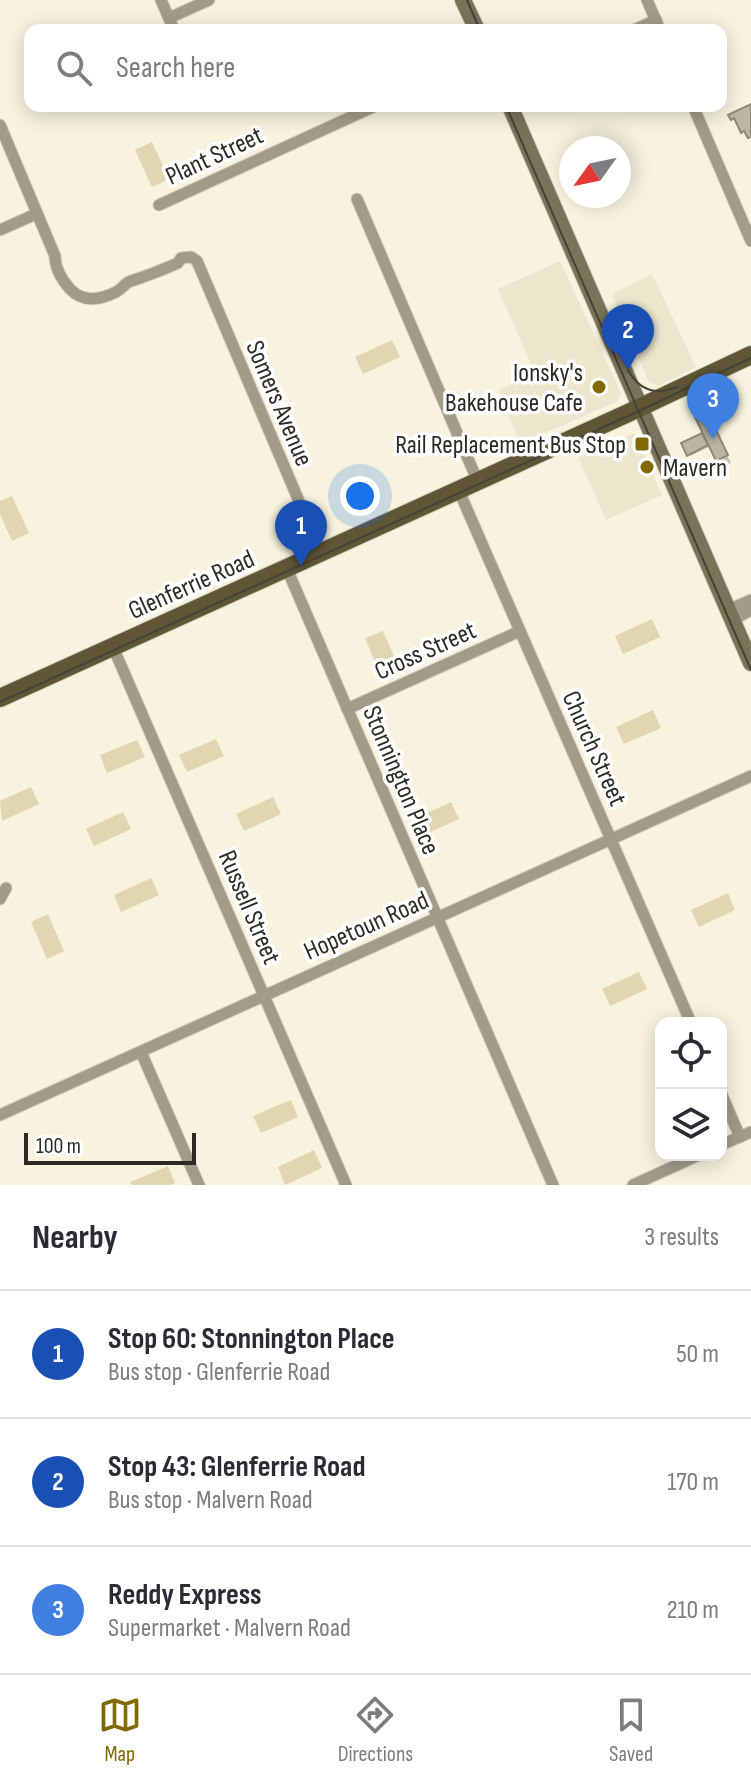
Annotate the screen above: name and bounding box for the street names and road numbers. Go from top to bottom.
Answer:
street label: Plant Street [161,120,268,192]
street label: Somers Avenue [238,336,319,471]
street label: Glenferrie Road [124,544,259,627]
street label: Cross Street [370,615,481,687]
street label: Church Street [555,686,633,811]
street label: Stonnington Place [355,702,446,860]
street label: Russell Street [211,846,286,969]
street label: Hopetoun Road [300,885,434,968]

